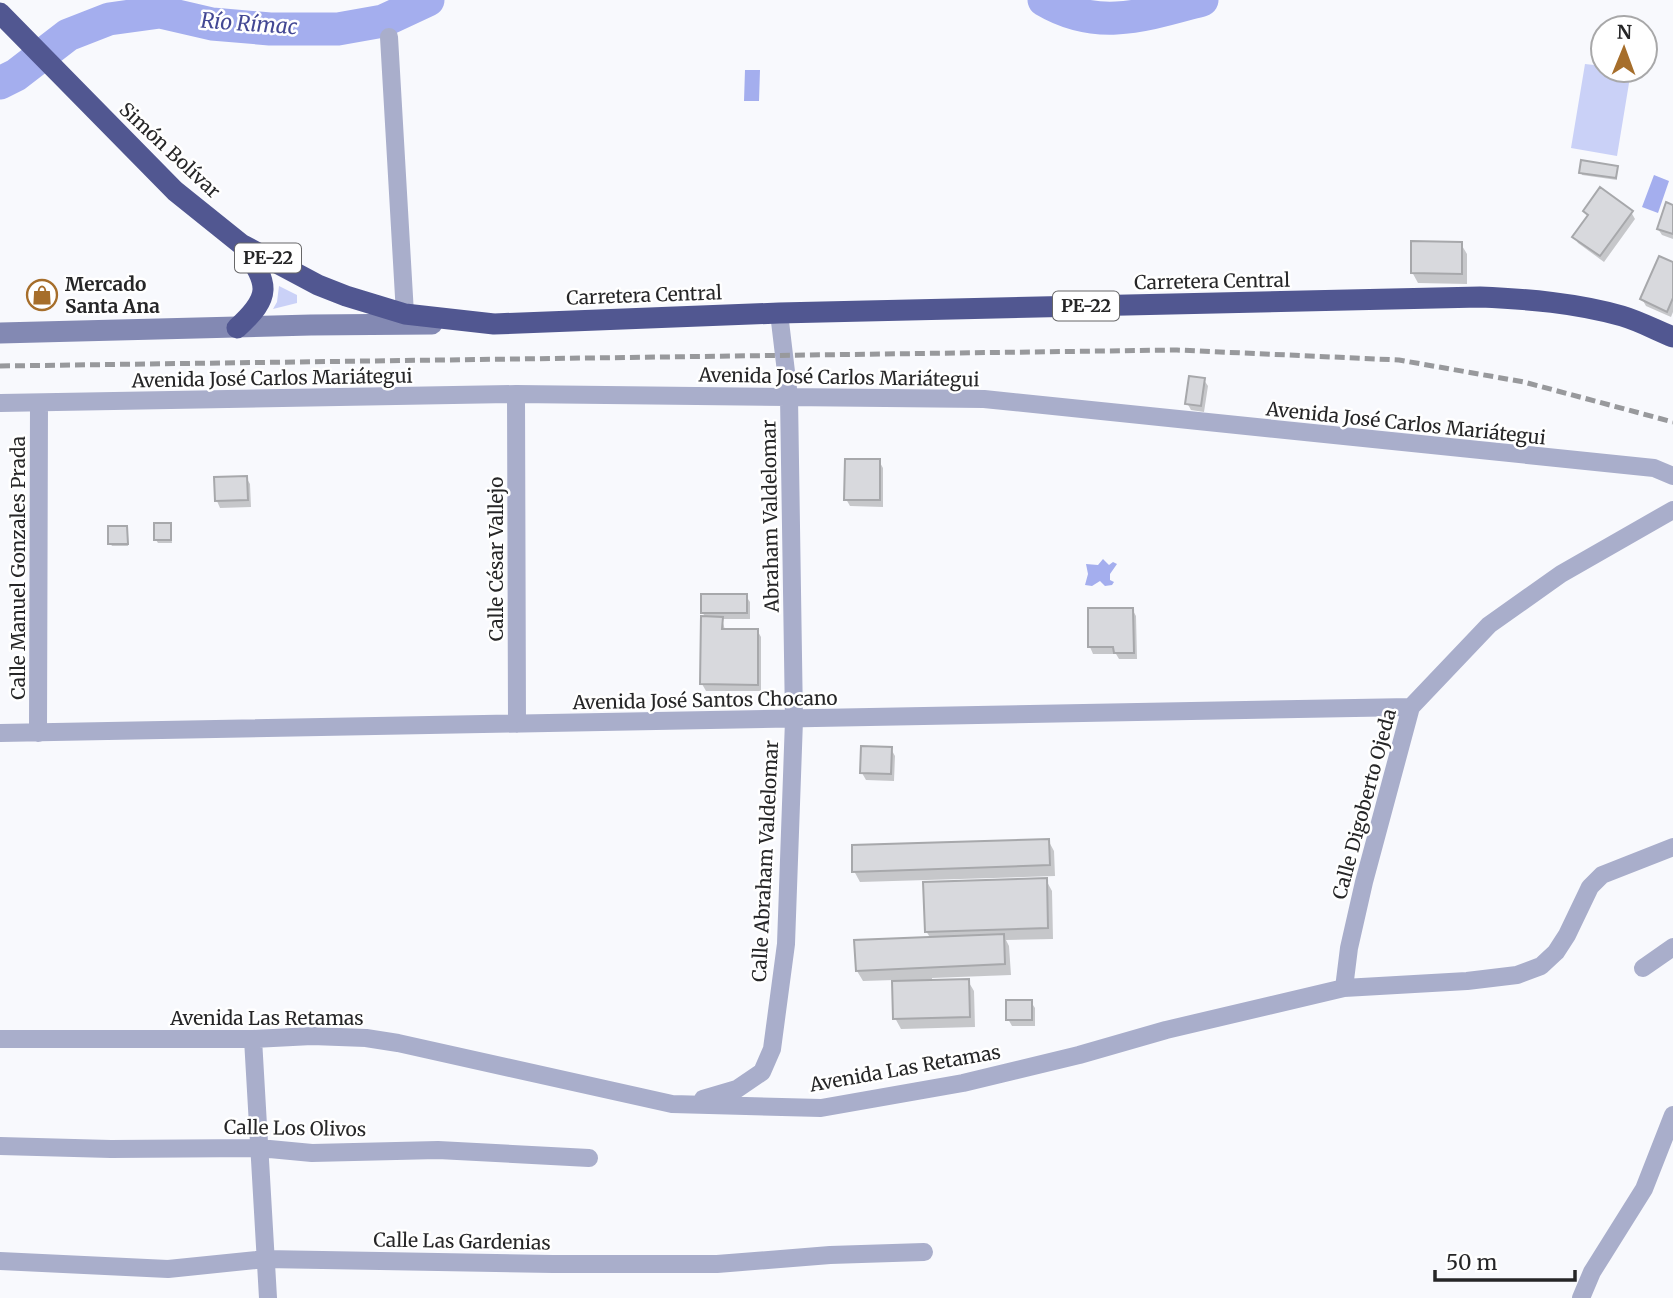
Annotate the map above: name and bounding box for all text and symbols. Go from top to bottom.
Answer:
water label: Río Rímac [200,7,299,40]
north arrow [1589,14,1659,84]
text: N [1617,20,1632,44]
street label: Simón Bolívar [114,97,226,203]
road number: PE-22 [235,244,301,272]
street label: Carretera Central [1134,268,1290,294]
place label: Mercado Santa Ana [65,272,160,318]
shop icon: Mercado Santa Ana [25,278,59,312]
street label: Carretera Central [566,280,722,310]
road number: PE-22 [1053,292,1119,320]
street label: Avenida José Carlos Mariátegui [697,363,980,391]
street label: Avenida José Carlos Mariátegui [130,364,413,392]
street label: Avenida José Carlos Mariátegui [1264,396,1547,450]
street label: Abraham Valdelomar [756,419,784,614]
street label: Calle Manuel Gonzales Prada [6,436,30,700]
street label: Calle César Vallejo [484,477,508,641]
street label: Avenida José Santos Chocano [571,686,838,714]
street label: Calle Digoberto Ojeda [1327,706,1401,902]
street label: Calle Abraham Valdelomar [747,739,783,982]
street label: Avenida Las Retamas [169,1006,364,1030]
street label: Avenida Las Retamas [807,1039,1002,1097]
street label: Calle Los Olivos [224,1115,366,1141]
street label: Calle Las Gardenias [373,1227,551,1255]
scale bar [1435,1238,1575,1282]
text: 50 m [1446,1249,1497,1276]

